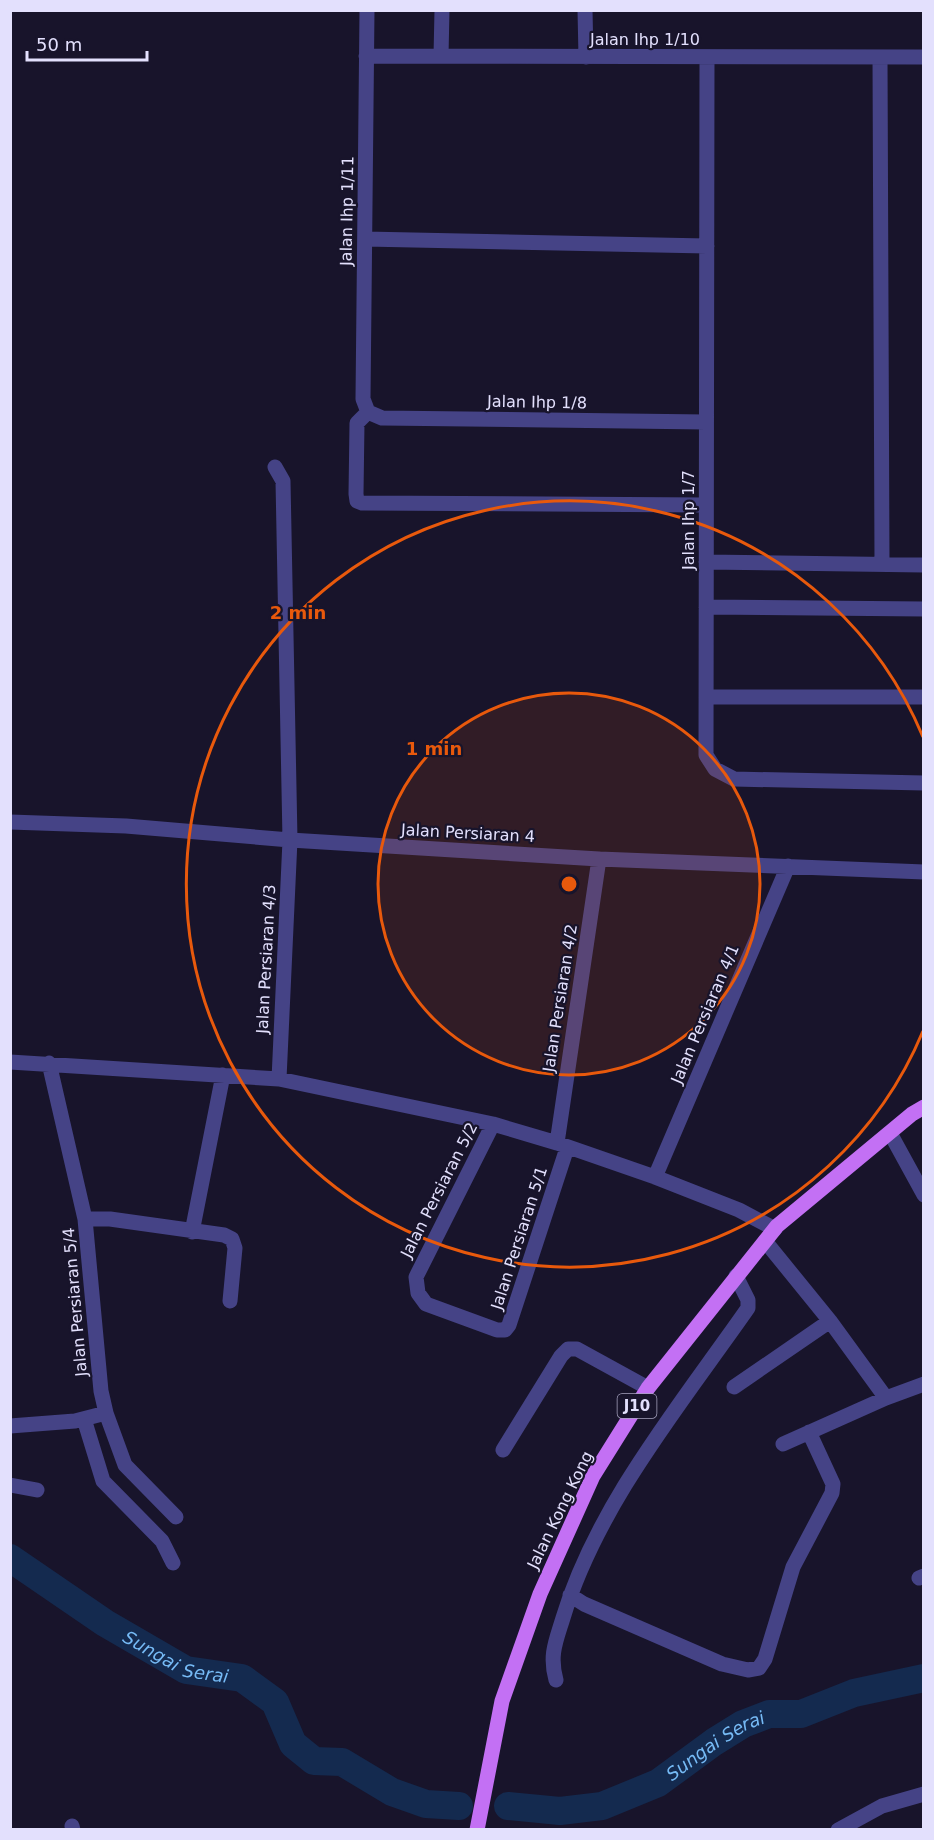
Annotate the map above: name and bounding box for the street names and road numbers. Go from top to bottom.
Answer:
street label: Jalan Ihp 1/10 [589,30,700,49]
street label: Jalan Ihp 1/11 [337,156,357,267]
street label: Jalan Ihp 1/8 [486,392,587,412]
street label: Jalan Ihp 1/7 [679,470,698,571]
street label: Jalan Persiaran 4 [400,820,535,846]
street label: Jalan Persiaran 4/3 [253,884,279,1035]
street label: Jalan Persiaran 4/2 [539,923,581,1074]
street label: Jalan Persiaran 4/1 [667,942,743,1087]
street label: Jalan Persiaran 5/2 [396,1119,481,1262]
street label: Jalan Persiaran 5/1 [487,1164,551,1313]
street label: Jalan Persiaran 5/4 [59,1227,91,1378]
road number: J10 [618,1394,656,1418]
street label: Jalan Kong Kong [523,1448,597,1573]

